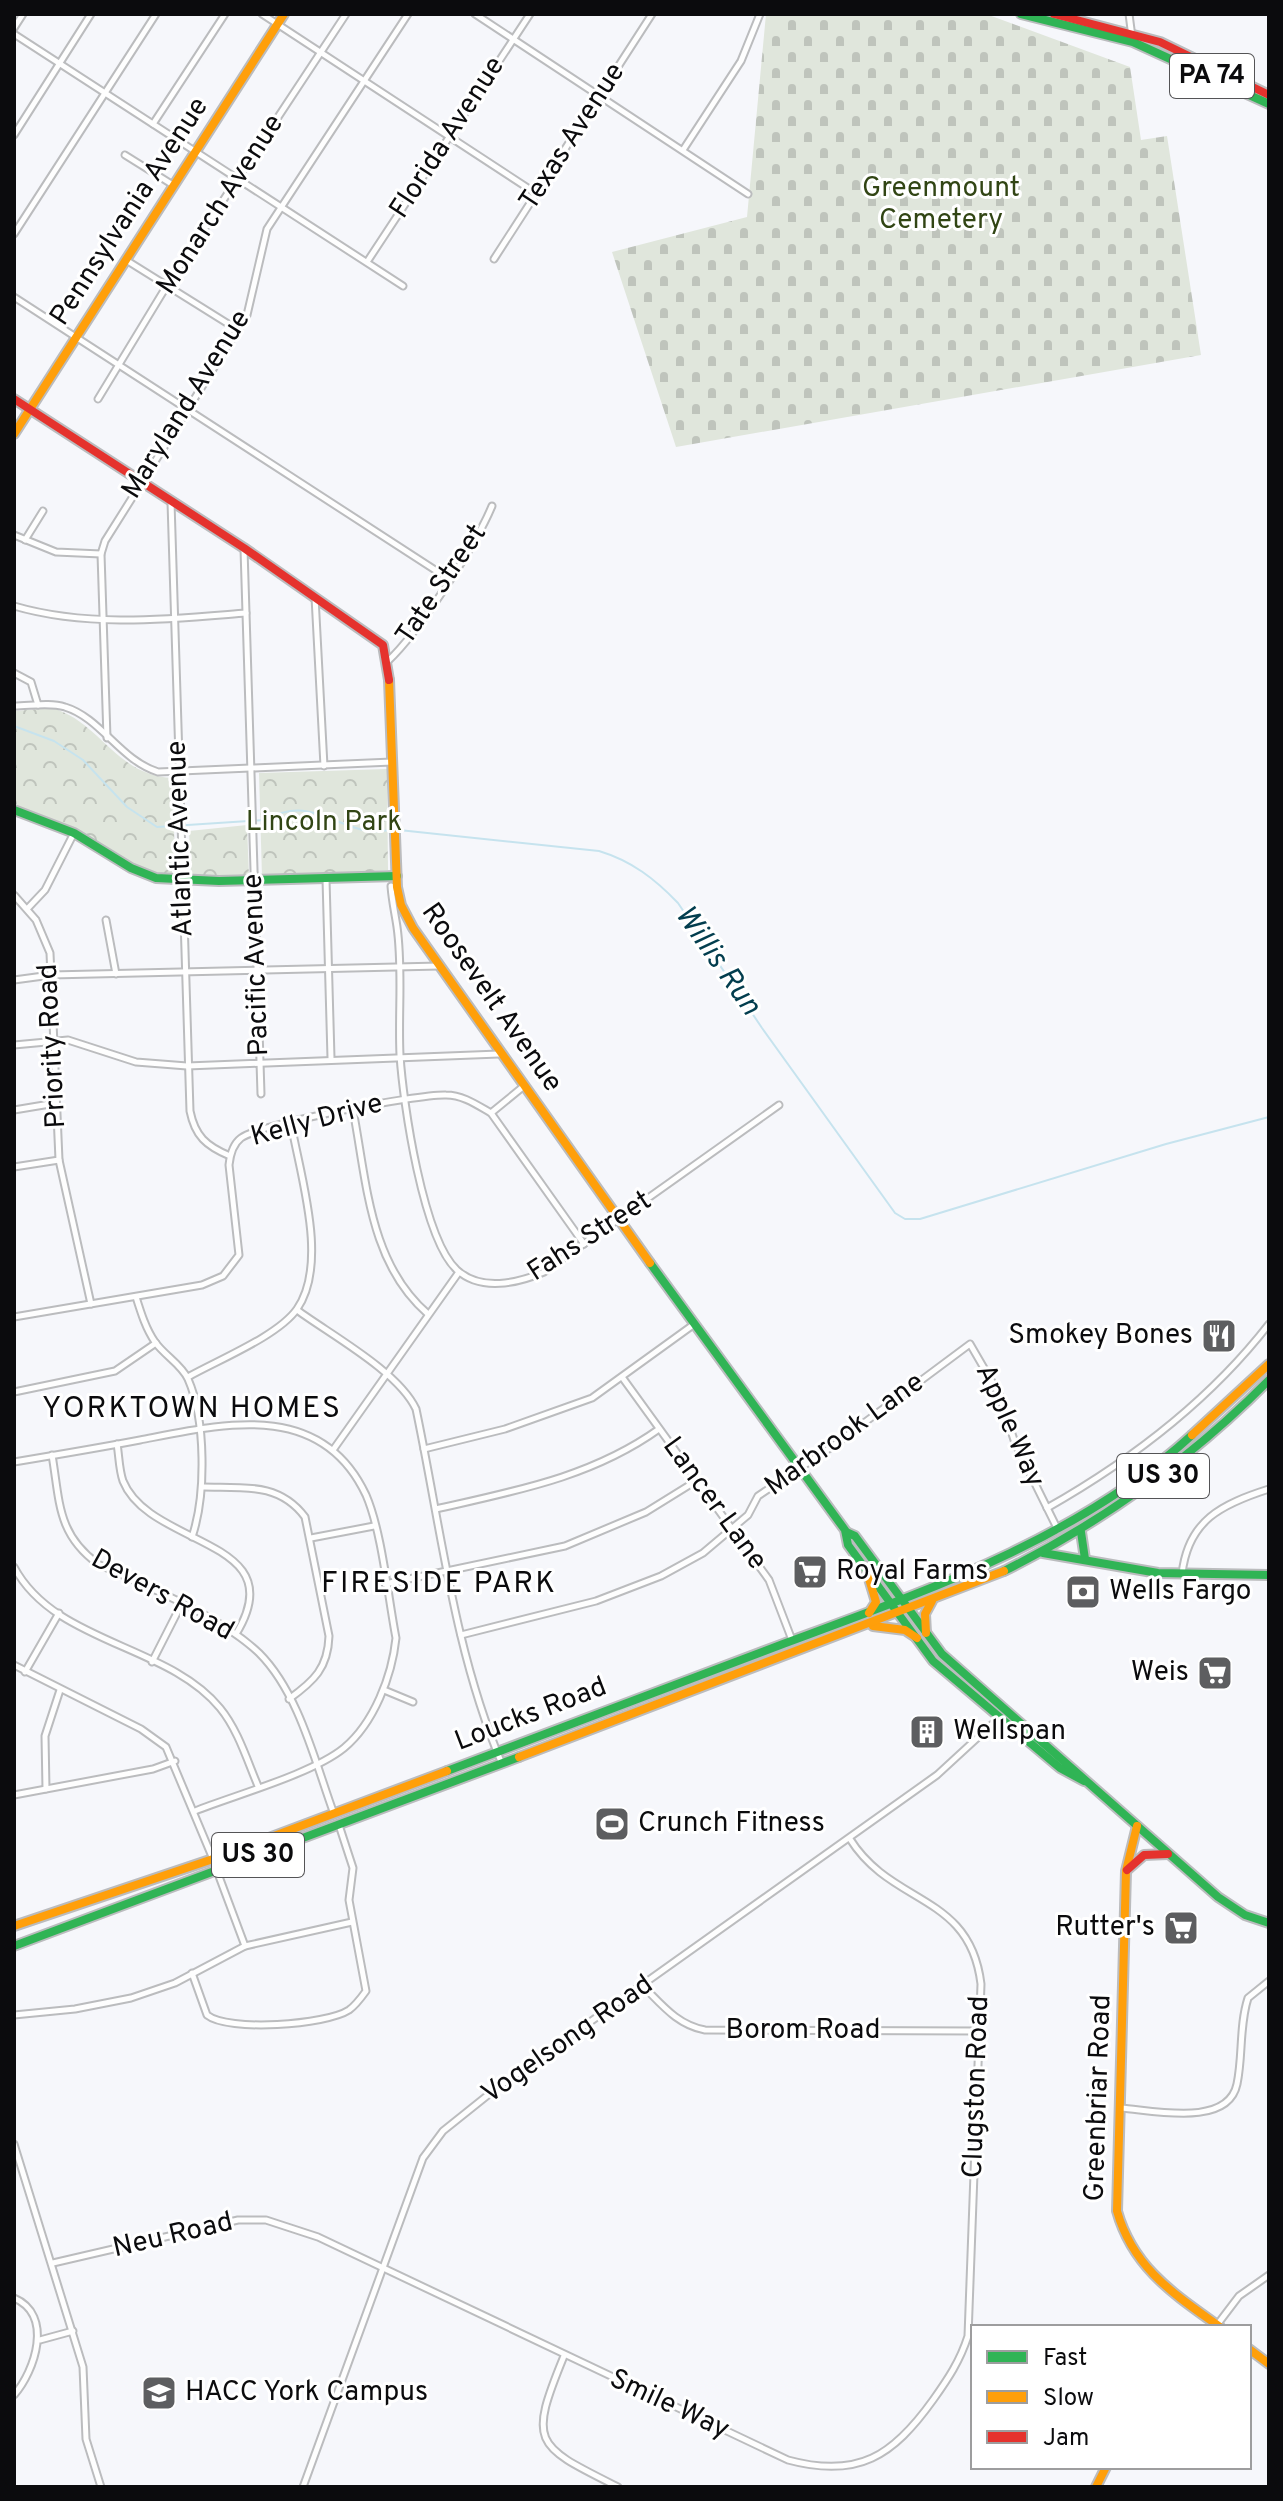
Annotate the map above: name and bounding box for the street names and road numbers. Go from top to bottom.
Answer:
street label: Florida Avenue [382,50,514,226]
road number: PA 74 [1170,54,1254,98]
street label: Texas Avenue [512,56,634,218]
street label: Pennsylvania Avenue [43,91,217,333]
street label: Monarch Avenue [149,108,293,302]
street label: Maryland Avenue [114,304,260,506]
street label: Tate Street [389,518,495,652]
street label: Atlantic Avenue [160,740,202,938]
street label: Pacific Avenue [236,873,278,1057]
street label: Roosevelt Avenue [412,896,570,1100]
street label: Priority Road [31,963,75,1129]
street label: Kelly Drive [247,1086,387,1156]
street label: Fahs Street [521,1184,659,1290]
street label: Apple Way [966,1359,1052,1493]
street label: Marbrook Lane [758,1365,932,1505]
street label: Lancer Lane [654,1430,774,1578]
road number: US 30 [1117,1454,1209,1498]
street label: Devers Road [84,1542,240,1650]
street label: Loucks Road [450,1670,612,1760]
road number: US 30 [212,1833,304,1877]
street label: Vogelsong Road [475,1967,661,2113]
street label: Greenbriar Road [1077,1994,1121,2202]
street label: Clugston Road [956,1995,998,2179]
street label: Borom Road [726,2013,880,2049]
street label: Neu Road [109,2205,237,2267]
street label: Smile Way [603,2362,735,2448]

